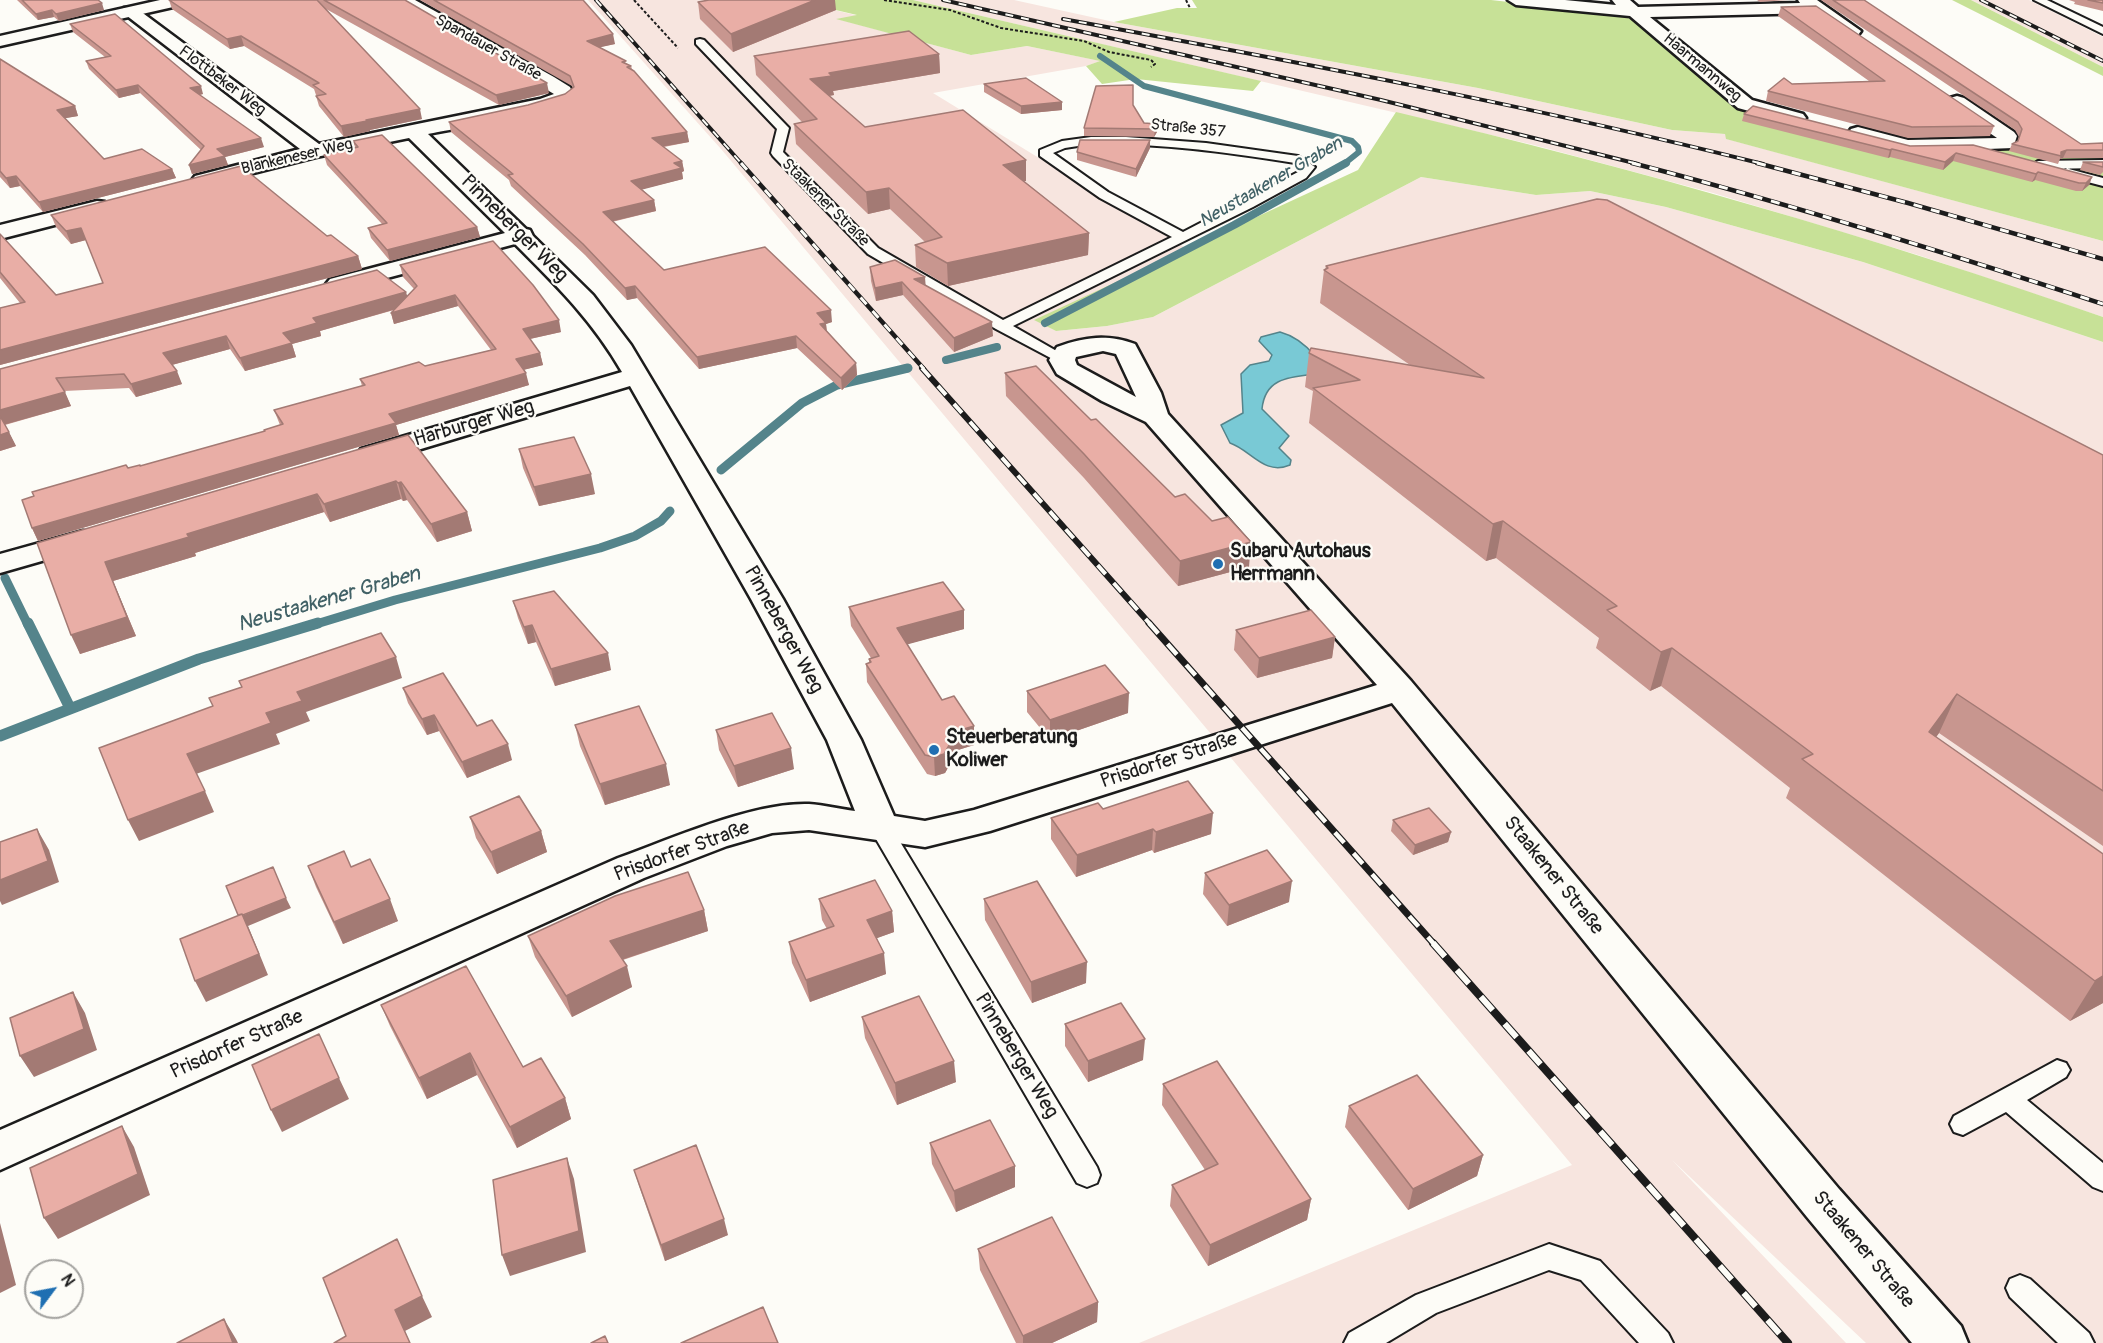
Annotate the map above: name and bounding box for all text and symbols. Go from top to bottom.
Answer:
street label: Spandauer Straße [432,11,544,85]
street label: Haarmannweg [1659,30,1745,106]
street label: Flottbeker Weg [175,42,269,120]
street label: Straße 357 [1150,116,1226,142]
water label: Neustaakener Graben [1196,133,1346,233]
street label: Blankeneser Weg [239,135,355,179]
street label: Staakener Straße [777,155,873,251]
street label: Pinneberger Weg [455,170,573,288]
street label: Harburger Weg [411,395,537,453]
place label: Subaru Autohaus Herrmann [1230,540,1371,587]
marker: Subaru Autohaus Herrmann [1211,557,1225,571]
water label: Neustaakener Graben [235,562,423,638]
street label: Pinneberger Weg [738,562,828,698]
place label: Steuerberatung Koliwer [946,726,1078,773]
street label: Prisdorfer Straße [1097,728,1241,794]
marker: Steuerberatung Koliwer [927,743,941,757]
street label: Staakener Straße [1498,812,1608,940]
street label: Prisdorfer Straße [611,816,753,888]
street label: Pinneberger Weg [969,989,1063,1123]
street label: Prisdorfer Straße [167,1005,307,1085]
street label: Staakener Straße [1807,1186,1919,1314]
north arrow [24,1259,84,1319]
text: N [56,1271,79,1290]

